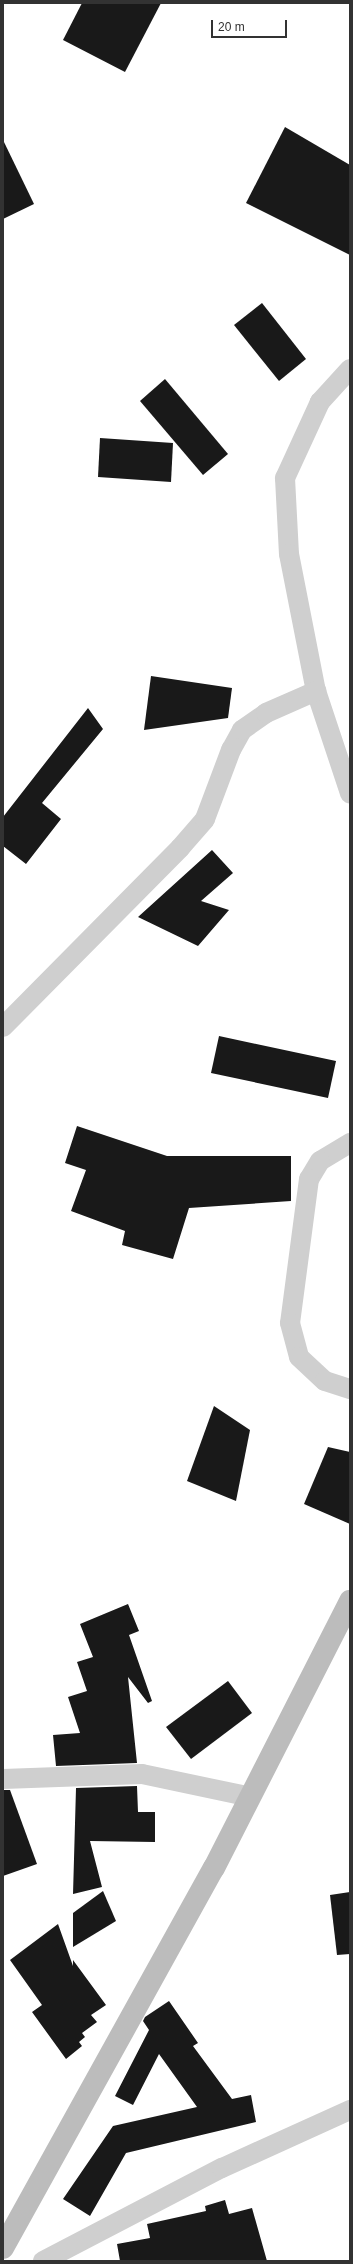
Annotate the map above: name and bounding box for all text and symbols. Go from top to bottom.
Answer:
scale bar [213,12,289,38]
text: 20 m [218,20,245,34]

